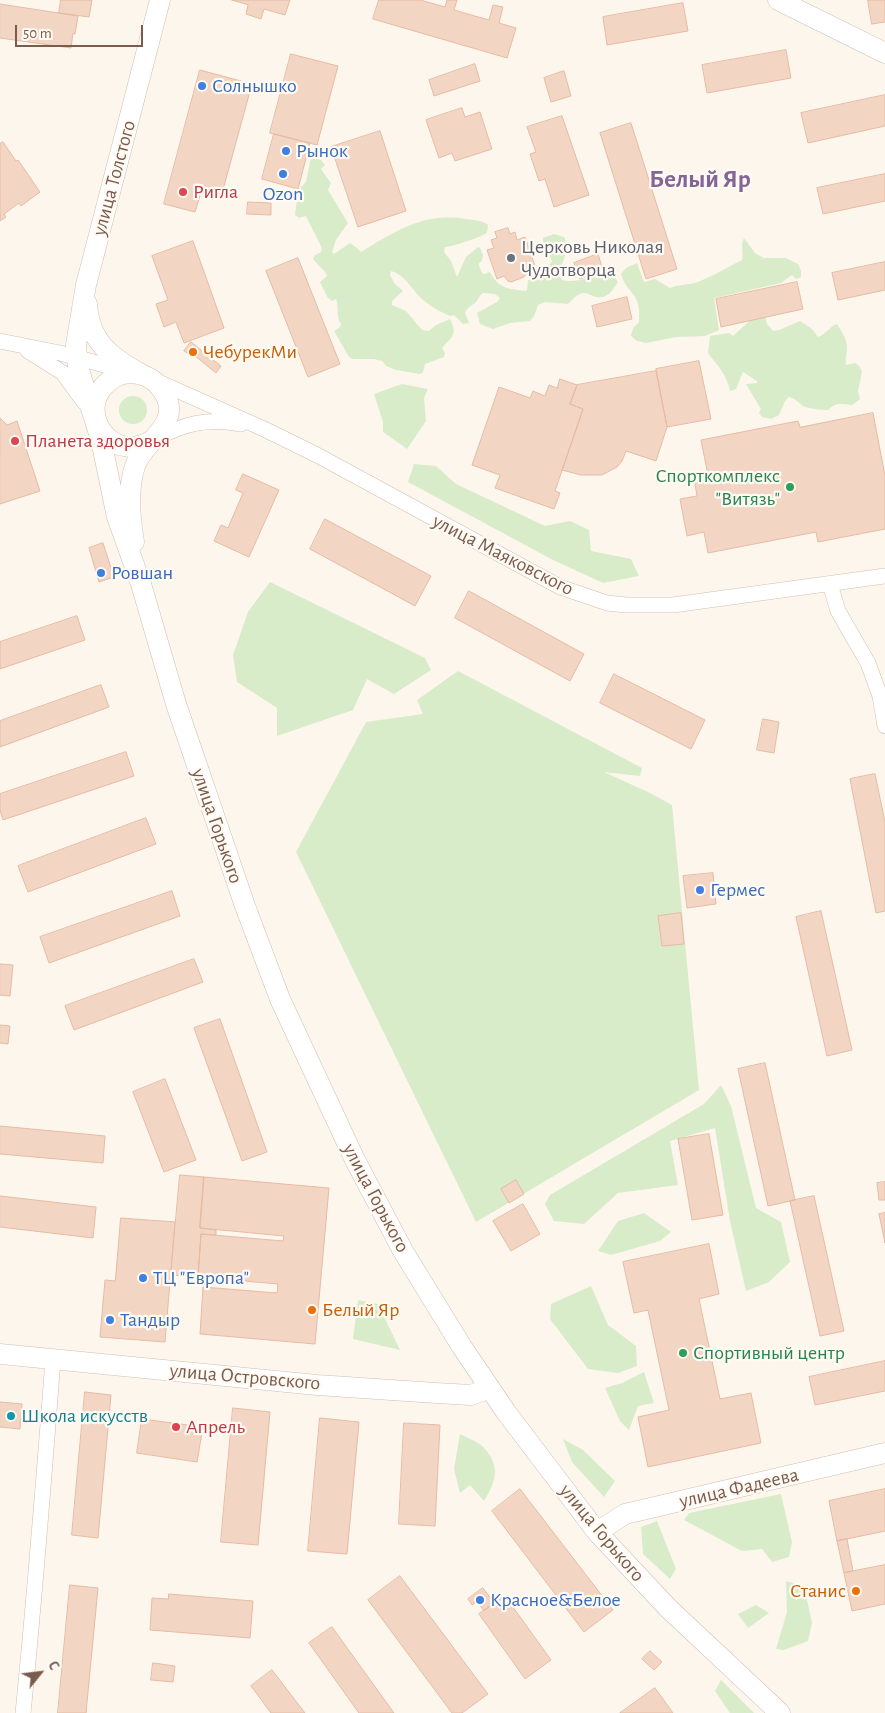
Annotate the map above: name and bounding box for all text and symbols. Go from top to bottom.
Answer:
scale bar [18,15,145,47]
text: 50 m [23,26,52,41]
place label: Солнышко [212,74,297,98]
marker: Солнышко [196,80,208,92]
street label: улица Толстого [87,118,141,238]
place label: Рынок [296,139,348,163]
marker: Рынок [280,145,292,157]
district label: Белый Яр [649,164,751,194]
marker: Ozon [277,168,289,180]
place label: Ригла [193,180,238,204]
place label: Ozon [263,182,303,206]
marker: Ригла [177,186,189,198]
place label: Церковь Николая Чудотворца [521,235,664,282]
marker: Церковь Николая Чудотворца [505,252,517,264]
place label: ЧебурекМи [203,340,297,364]
marker: ЧебурекМи [187,346,199,358]
place label: Планета здоровья [25,429,170,453]
marker: Планета здоровья [9,435,21,447]
place label: Спорткомплекс "Витязь" [656,464,780,511]
marker: Спорткомплекс "Витязь" [784,481,796,493]
street label: улица Маяковского [428,509,578,601]
place label: Ровшан [111,561,173,585]
marker: Ровшан [95,567,107,579]
street label: улица Горького [186,765,248,887]
place label: Гермес [710,878,765,902]
marker: Гермес [694,884,706,896]
street label: улица Горького [337,1139,415,1257]
place label: ТЦ "Европа" [153,1266,249,1290]
marker: ТЦ "Европа" [137,1272,149,1284]
place label: Белый Яр [322,1298,399,1322]
marker: Белый Яр [306,1304,318,1316]
place label: Тандыр [120,1308,180,1332]
marker: Тандыр [104,1314,116,1326]
place label: Спортивный центр [693,1341,845,1365]
marker: Спортивный центр [677,1347,689,1359]
street label: улица Островского [169,1358,321,1396]
place label: Школа искусств [21,1404,148,1428]
marker: Школа искусств [5,1410,17,1422]
place label: Апрель [186,1415,245,1439]
marker: Апрель [170,1421,182,1433]
street label: улица Фадеева [677,1463,801,1513]
street label: улица Горького [554,1479,650,1587]
place label: Станис [790,1579,846,1603]
marker: Станис [850,1585,862,1597]
place label: Красное&Белое [490,1588,621,1612]
marker: Красное&Белое [474,1594,486,1606]
north arrow [15,1648,65,1698]
text: С [45,1659,61,1673]

